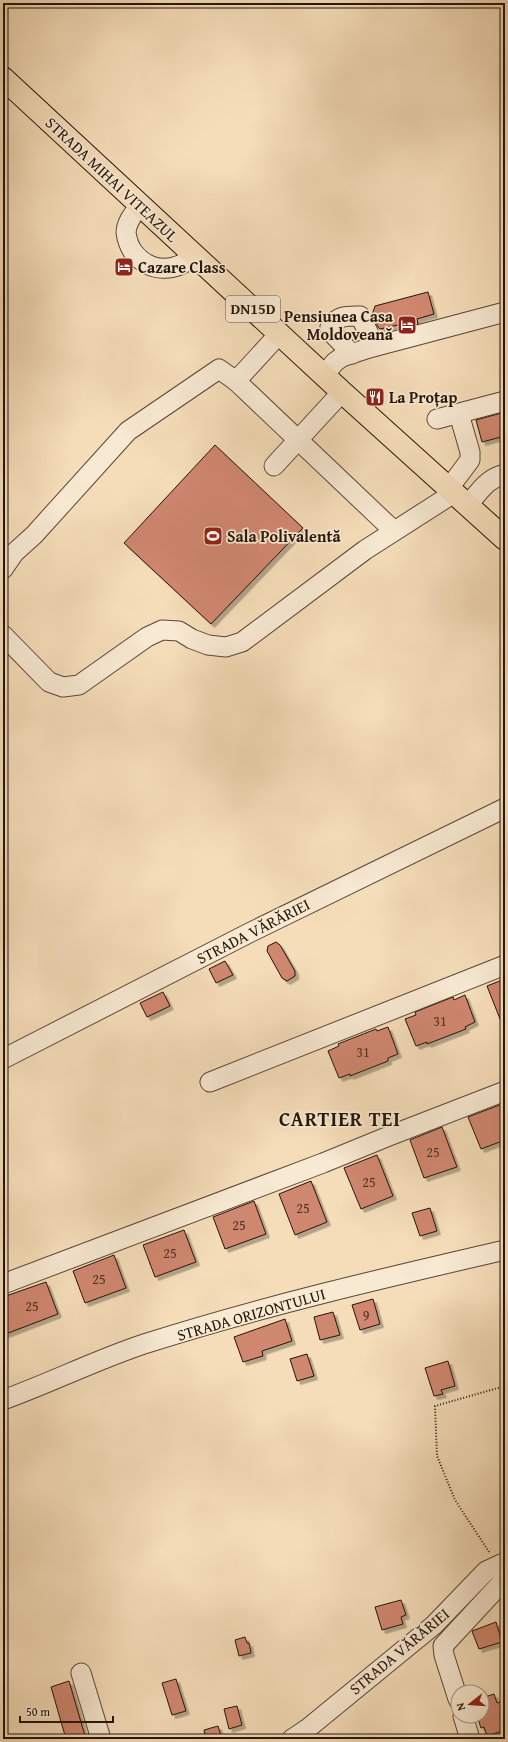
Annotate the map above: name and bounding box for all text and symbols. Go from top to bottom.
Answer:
street label: STRADA MIHAI VITEAZUL [40,111,184,247]
place label: Cazare Class [138,255,226,279]
hotel icon: Cazare Class [113,256,135,278]
road number: DN15D [226,296,280,322]
place label: Pensiunea Casa Moldoveană [284,304,394,346]
hotel icon: Pensiunea Casa Moldoveană [396,314,418,336]
place label: La Proțap [389,385,457,409]
restaurant icon: La Proțap [364,386,386,408]
place label: Sala Polivalentă [227,524,341,548]
sports icon: Sala Polivalentă [202,525,224,547]
street label: STRADA VĂRĂRIEI [192,892,314,970]
house number: 31 [433,1011,447,1031]
house number: 31 [356,1042,370,1062]
district label: CARTIER TEI [279,1104,401,1133]
house number: 25 [426,1142,440,1162]
house number: 25 [362,1172,376,1192]
house number: 25 [296,1198,310,1218]
house number: 25 [232,1215,246,1235]
house number: 25 [163,1243,177,1263]
house number: 25 [92,1269,106,1289]
street label: STRADA ORIZONTULUI [174,1281,328,1347]
house number: 25 [25,1296,39,1316]
house number: 9 [363,1305,370,1325]
street label: STRADA VĂRĂRIEI [344,1602,454,1700]
north arrow [450,1684,490,1724]
scale bar [20,1698,113,1724]
text: N [452,1700,469,1713]
text: 50 m [26,1703,50,1720]

